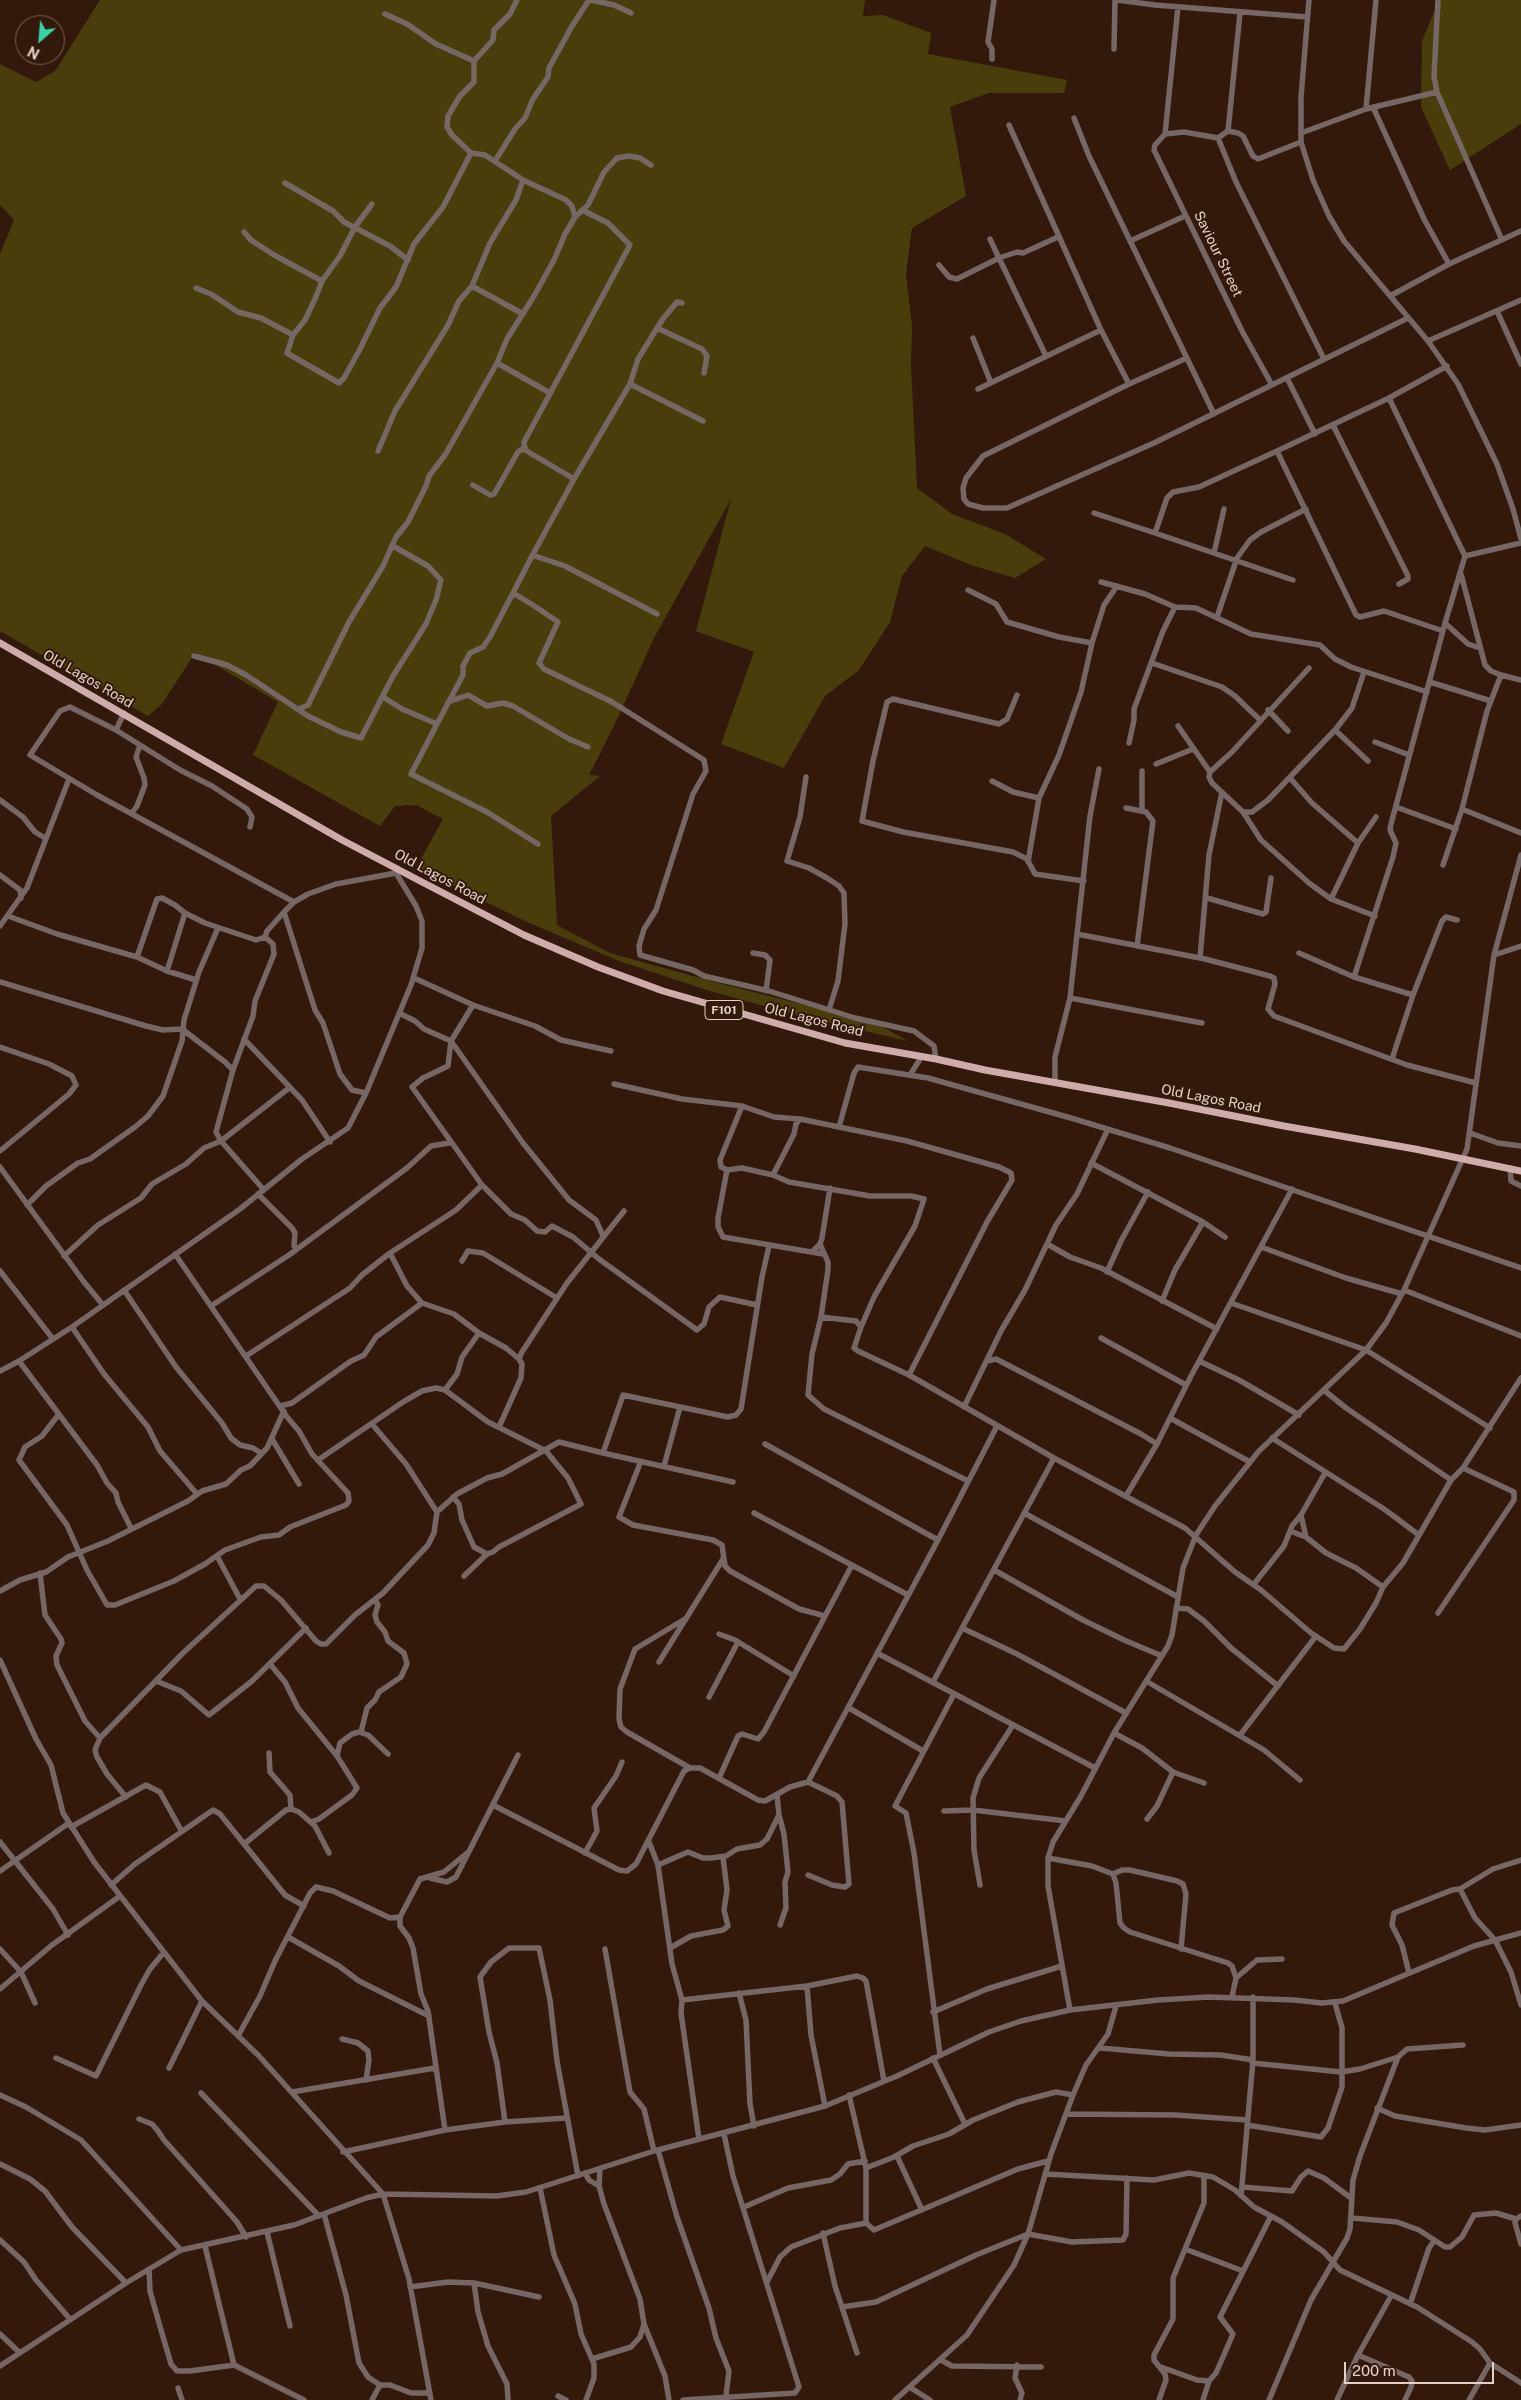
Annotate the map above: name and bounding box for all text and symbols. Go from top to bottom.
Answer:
north arrow [15,15,65,65]
text: N [25,43,42,62]
street label: Saviour Street [1190,208,1246,300]
street label: Old Lagos Road [40,646,136,712]
street label: Old Lagos Road [391,846,489,908]
road number: F101 [705,1000,743,1020]
street label: Old Lagos Road [763,1000,865,1040]
street label: Old Lagos Road [1160,1081,1262,1117]
scale bar [1346,2352,1496,2384]
text: 200 m [1352,2362,1396,2379]

